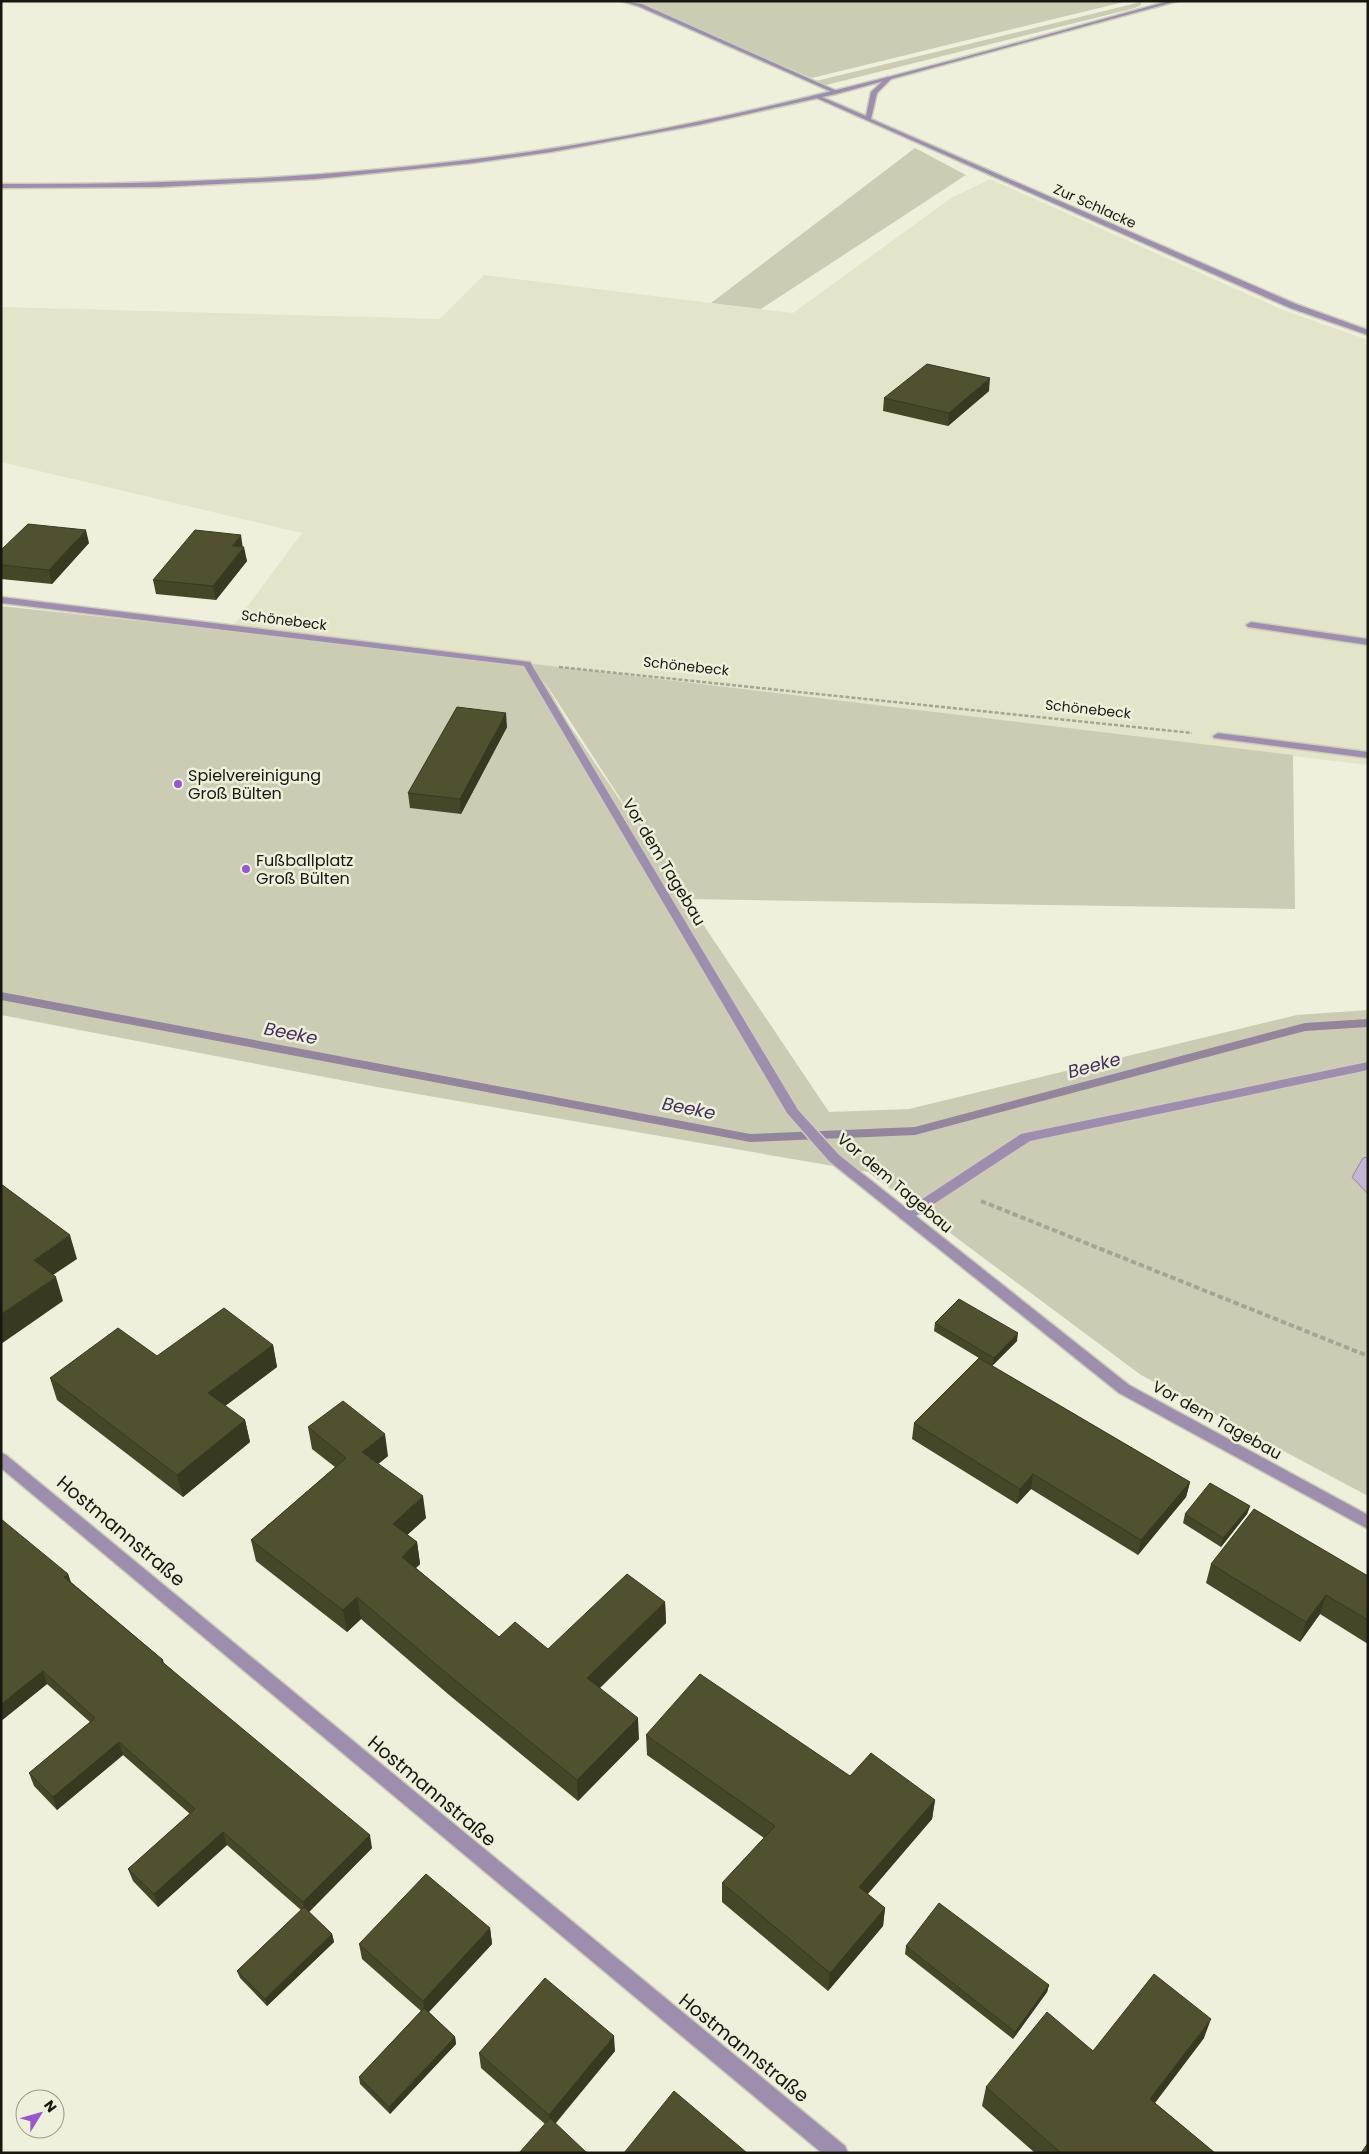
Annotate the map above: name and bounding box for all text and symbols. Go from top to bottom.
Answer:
street label: Zur Schlacke [1051,179,1140,233]
street label: Schönebeck [240,605,329,635]
street label: Schönebeck [642,652,731,681]
street label: Schönebeck [1044,695,1133,724]
place label: Spielvereinigung Groß Bülten [188,764,321,805]
marker: Spielvereinigung Groß Bülten [172,778,184,790]
street label: Vor dem Tagebau [617,794,711,930]
place label: Fußballplatz Groß Bülten [256,849,353,890]
marker: Fußballplatz Groß Bülten [240,863,252,875]
water label: Beeke [262,1016,320,1050]
water label: Beeke [1065,1046,1123,1084]
water label: Beeke [660,1091,718,1125]
street label: Vor dem Tagebau [832,1128,958,1238]
street label: Vor dem Tagebau [1148,1375,1286,1465]
street label: Hostmannstraße [51,1469,191,1593]
street label: Hostmannstraße [362,1729,502,1853]
street label: Hostmannstraße [673,1987,815,2109]
north arrow [15,2089,65,2139]
text: N [39,2096,62,2116]

